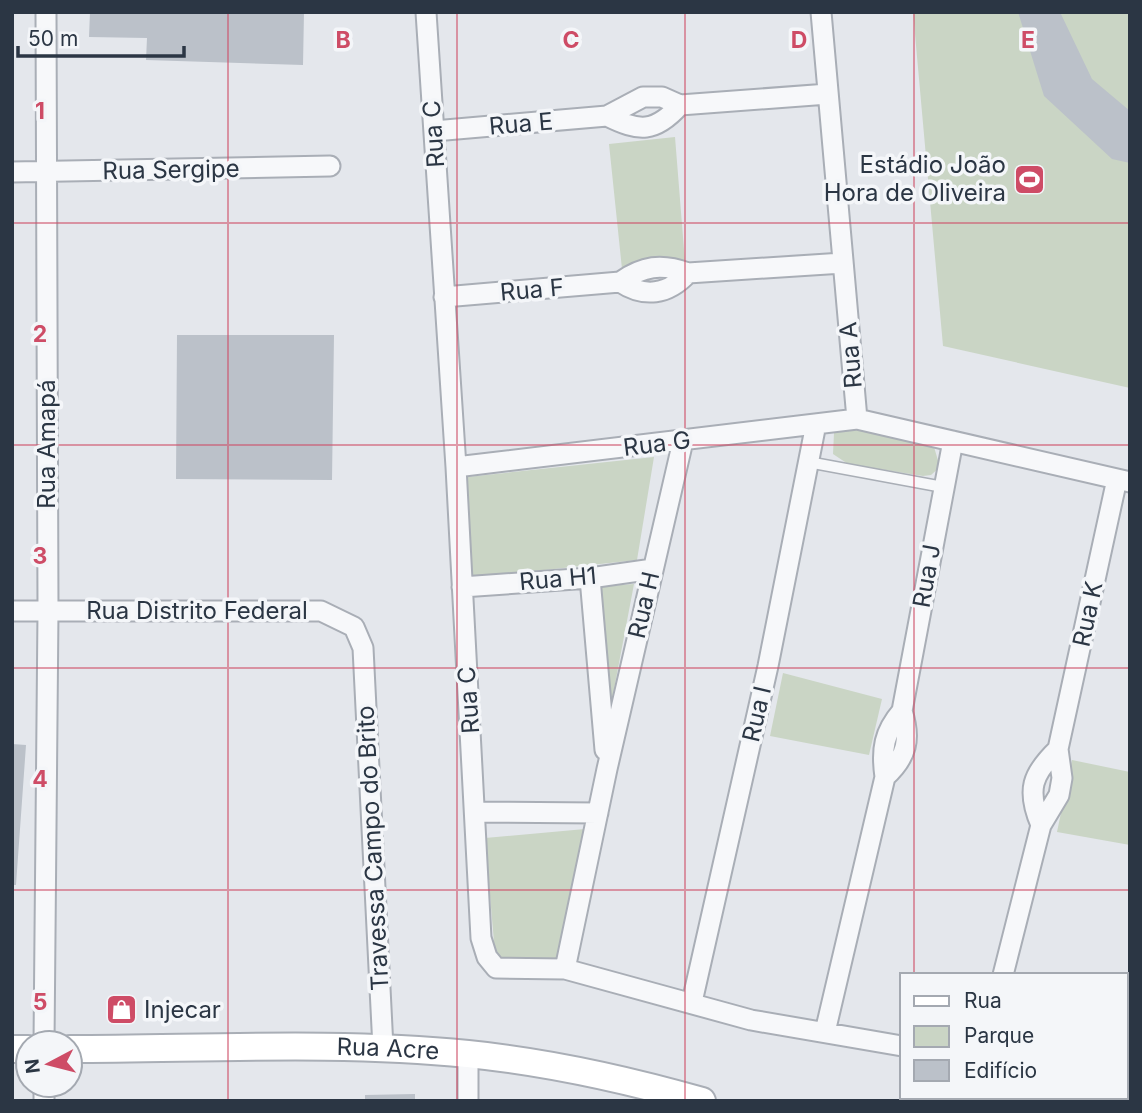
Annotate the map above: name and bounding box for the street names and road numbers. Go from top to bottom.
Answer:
street label: Rua C [417,99,450,169]
street label: Rua E [488,106,554,141]
street label: Rua Sergipe [102,154,240,185]
street label: Rua F [499,272,565,307]
street label: Rua A [833,321,868,389]
street label: Rua Amapá [32,379,61,509]
street label: Rua G [622,425,692,462]
street label: Rua J [907,542,946,610]
street label: Rua H1 [518,561,598,596]
street label: Rua H [622,569,665,641]
street label: Rua K [1066,579,1109,649]
street label: Rua Distrito Federal [86,596,308,625]
street label: Rua C [452,665,485,735]
street label: Rua I [736,683,777,745]
street label: Travessa Campo do Brito [351,705,394,991]
street label: Rua Acre [336,1032,440,1065]

